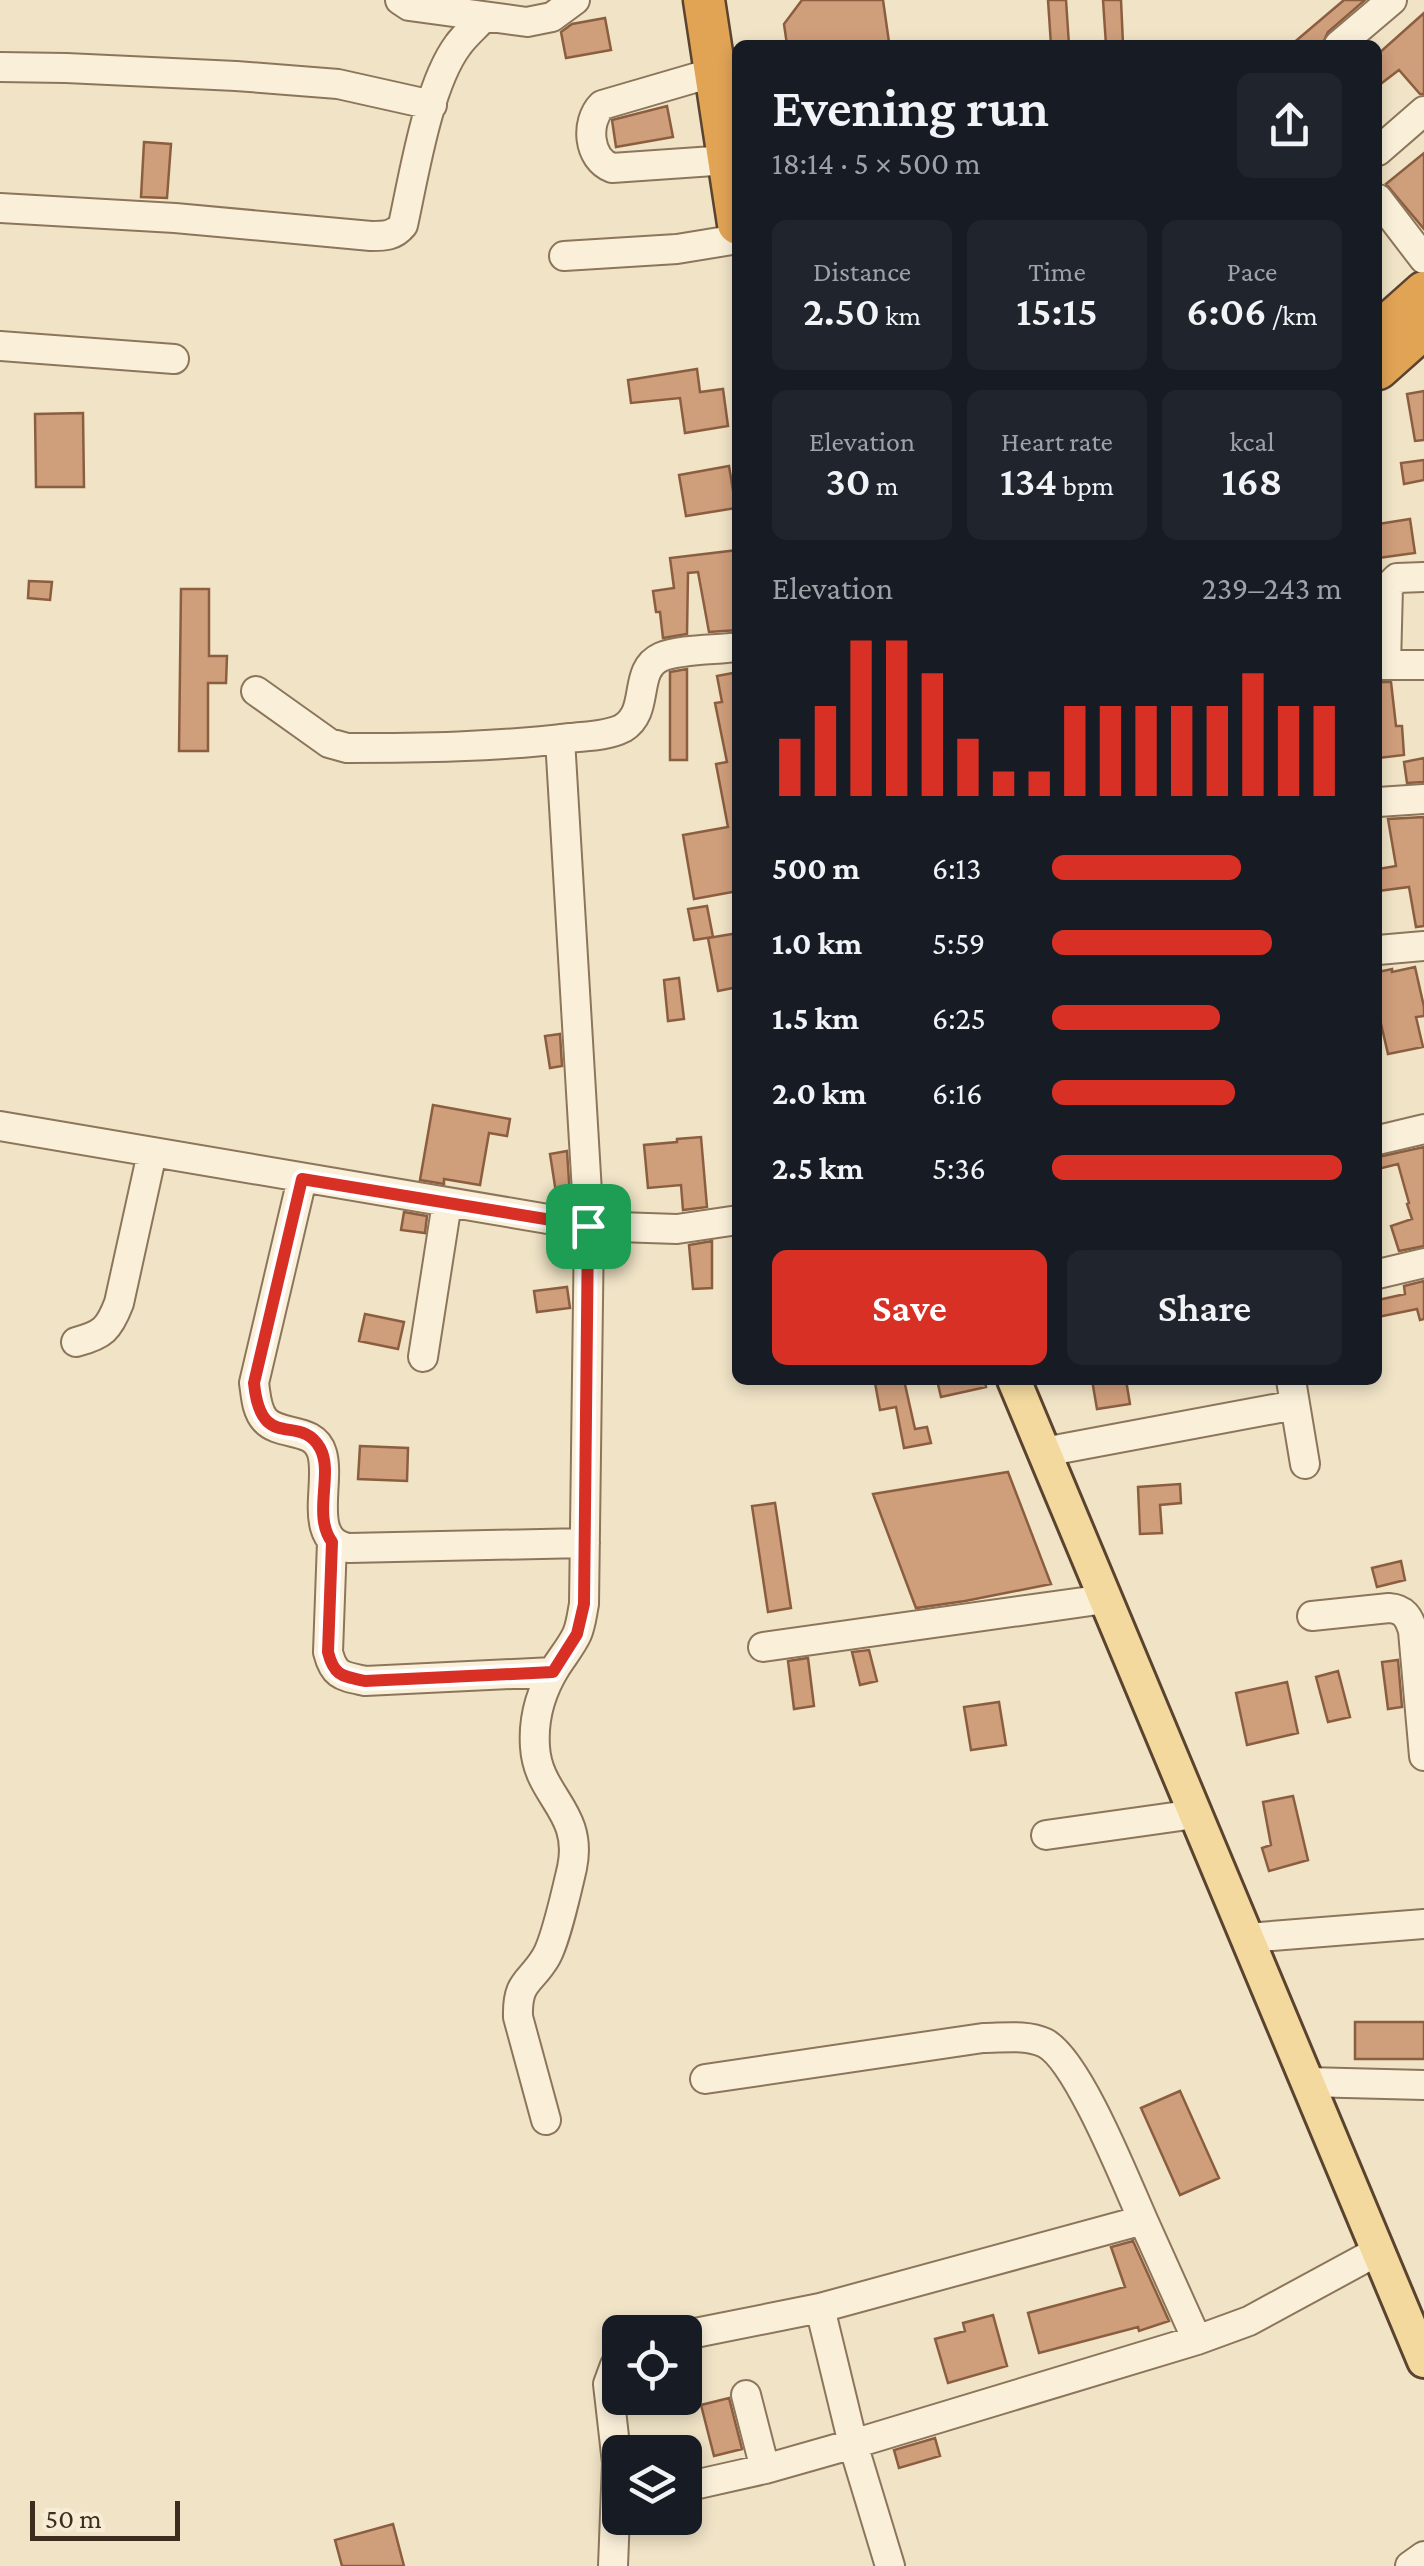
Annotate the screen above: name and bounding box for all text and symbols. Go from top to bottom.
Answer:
button: share [1237,73,1342,178]
text: Evening run [772,77,1049,138]
text: 18:14 · 5 × 500 m [772,145,981,181]
text: Distance [813,256,911,287]
text: Time [1028,256,1086,287]
text: Pace [1227,256,1277,287]
text: 2.50 [803,287,880,334]
text: 15:15 [1016,287,1098,334]
text: 6:06 [1186,287,1267,334]
text: km [880,300,921,331]
text: /km [1267,300,1318,331]
text: Elevation [809,426,915,457]
text: Heart rate [1001,426,1113,457]
text: kcal [1229,426,1275,457]
text: 30 [826,457,871,504]
text: 134 [1000,457,1057,504]
text: 168 [1221,457,1283,504]
text: m [871,470,898,501]
text: bpm [1057,470,1114,501]
text: Elevation [772,570,893,606]
text: 239–243 m [1202,570,1342,606]
text: 500 m [772,850,860,886]
text: 6:13 [932,850,981,886]
text: 1.0 km [772,925,862,961]
text: 5:59 [932,925,985,961]
text: 1.5 km [772,1000,859,1036]
text: 6:25 [932,1000,986,1036]
text: 2.0 km [772,1075,867,1111]
text: 6:16 [932,1075,982,1111]
text: 2.5 km [772,1150,864,1186]
text: 5:36 [932,1150,986,1186]
pin [546,1184,631,1269]
icon: arrive [561,1199,616,1254]
button: Save [772,1250,1047,1365]
button: Share [1067,1250,1342,1365]
map controls [602,2315,702,2535]
button: locate [602,2315,702,2415]
button: layers [602,2435,702,2535]
scale bar [30,2496,180,2540]
text: 50 m [45,2503,102,2534]

